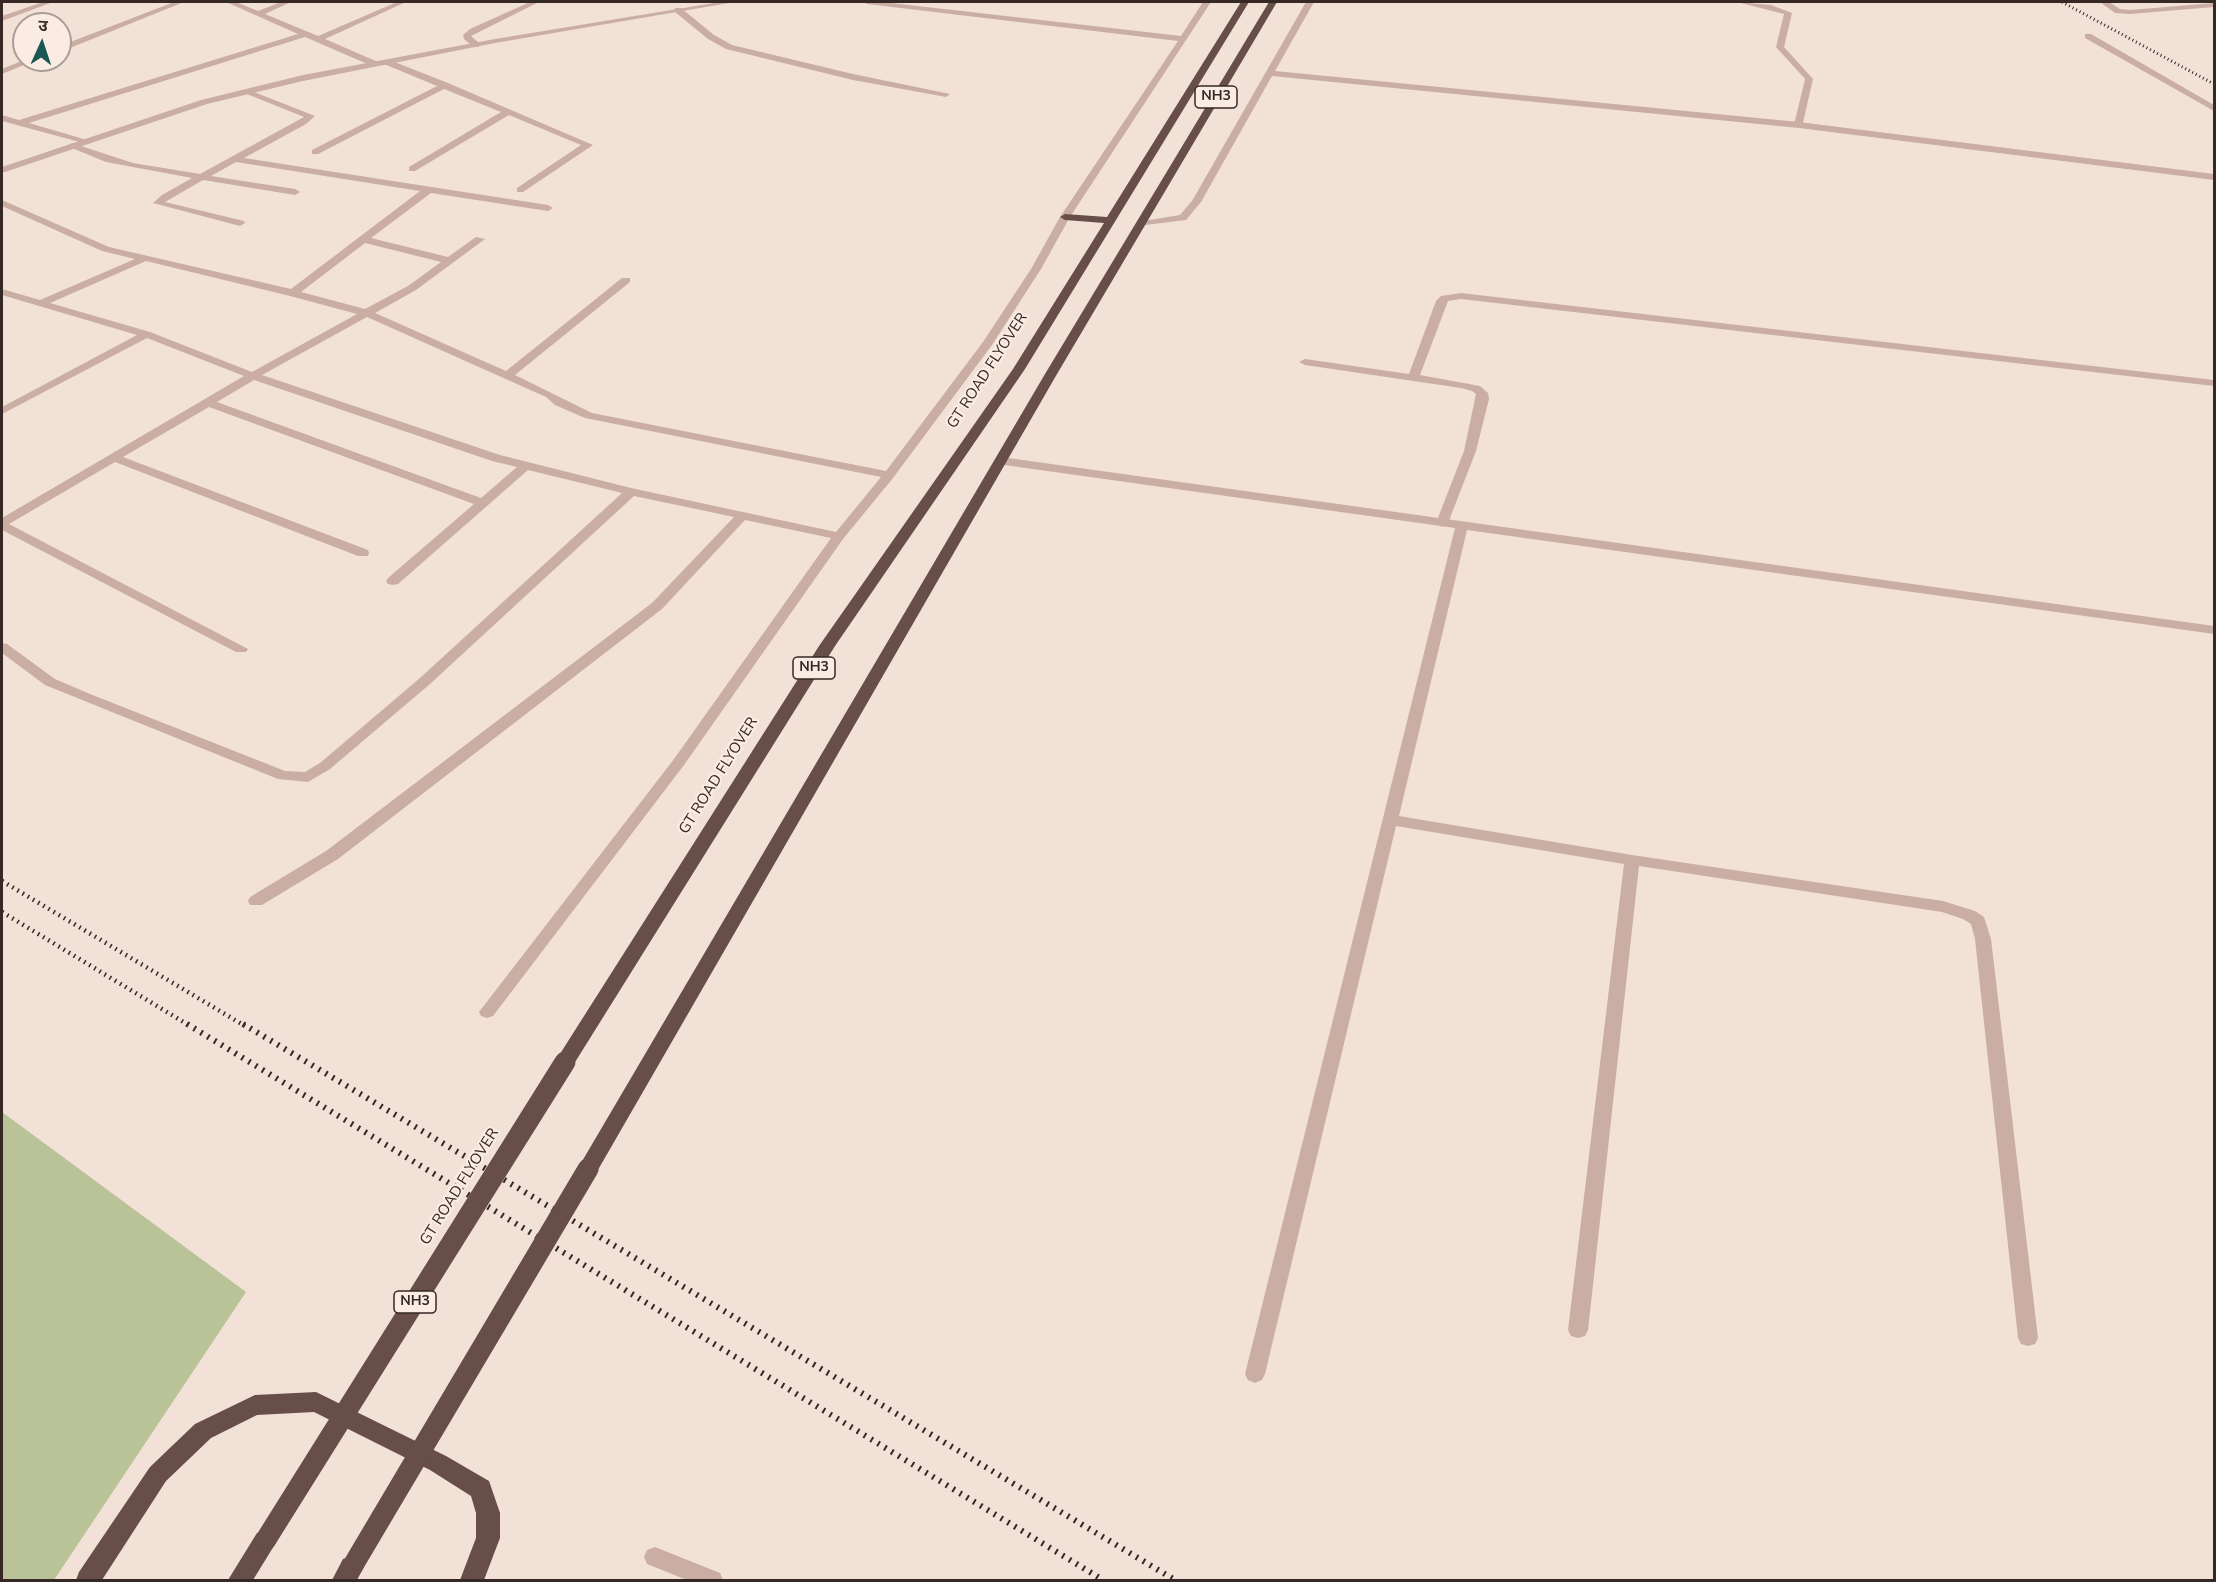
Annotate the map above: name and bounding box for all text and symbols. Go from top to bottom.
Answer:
north arrow [12,12,72,72]
text: उ [38,15,48,37]
road number: NH3 [1195,86,1237,108]
street label: GT ROAD FLYOVER [944,310,1032,432]
road number: NH3 [793,657,835,679]
street label: GT ROAD FLYOVER [676,714,762,838]
street label: GT ROAD FLYOVER [417,1125,503,1249]
road number: NH3 [394,1291,436,1313]

